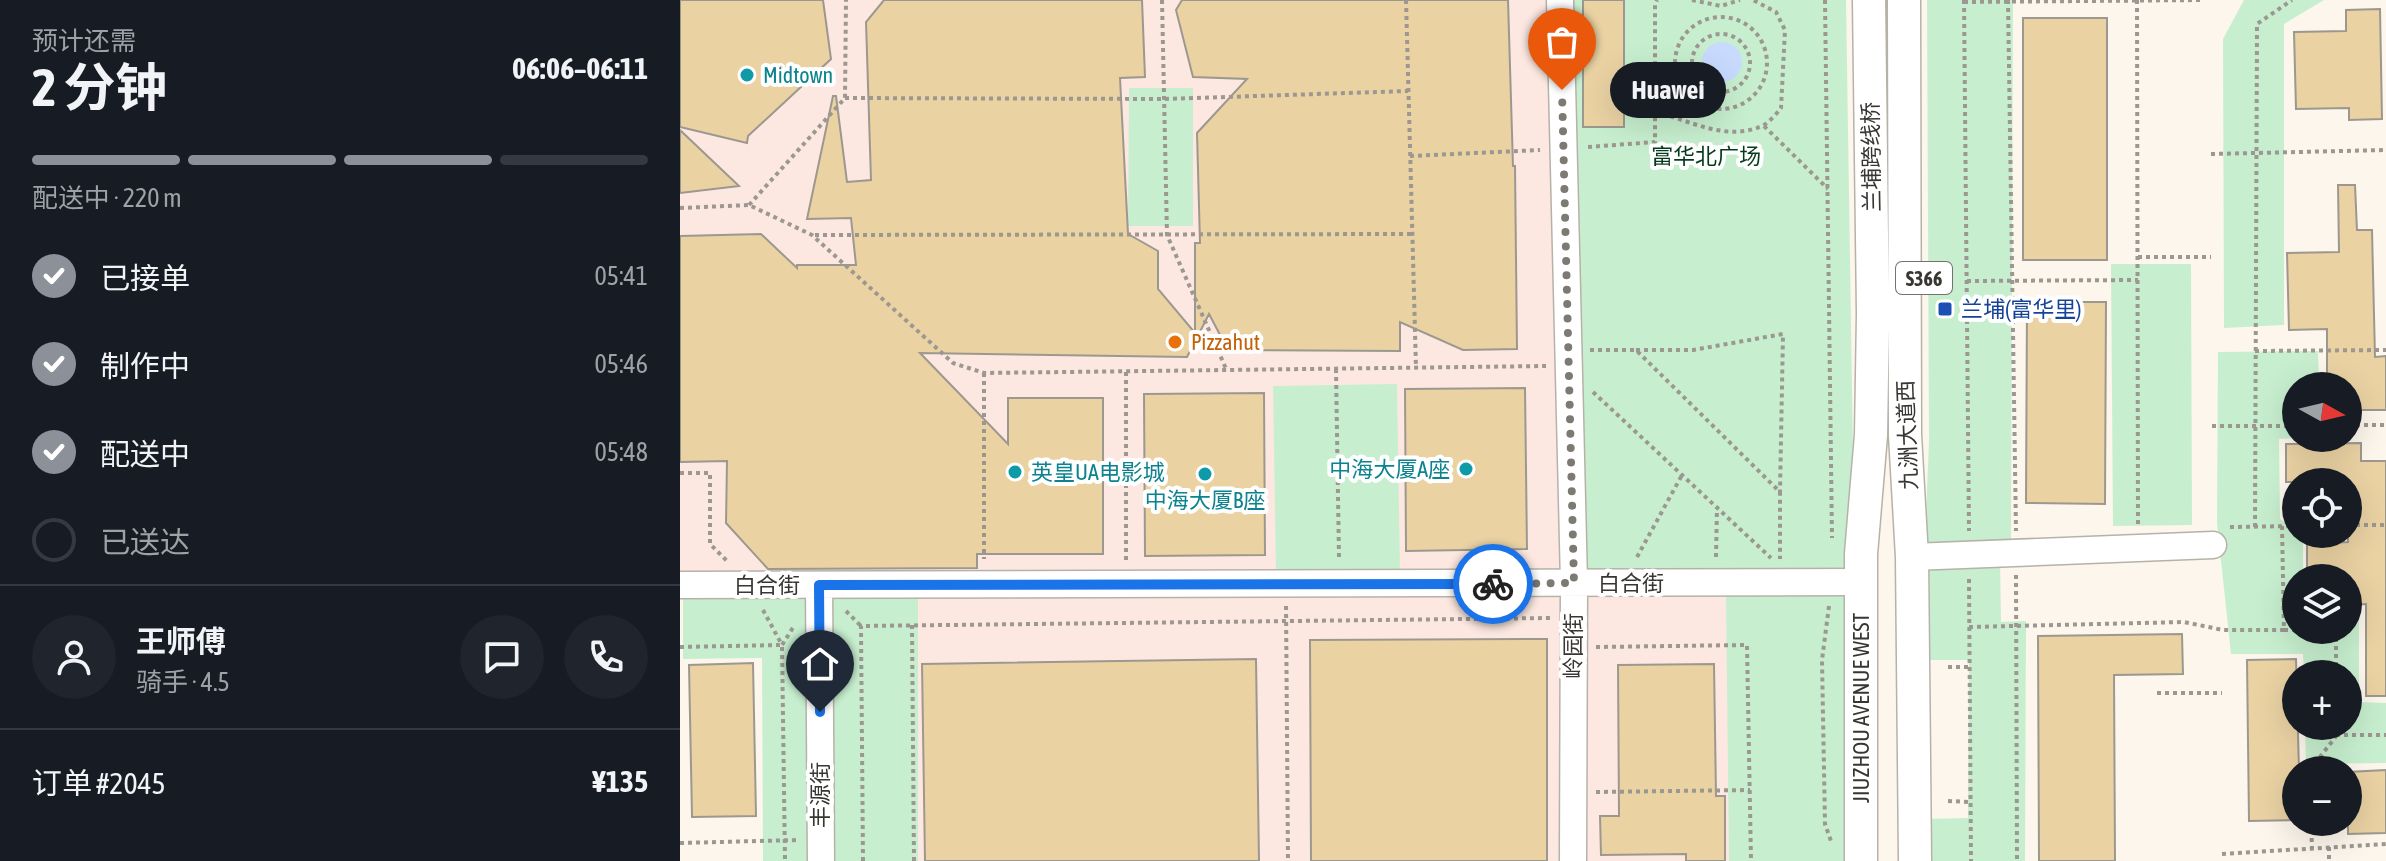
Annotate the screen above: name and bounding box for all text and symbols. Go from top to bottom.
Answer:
pin [1528,8,1596,90]
icon: bag [1540,20,1584,64]
text: 预计还需 [32,26,136,56]
text: 06:06–06:11 [512,51,648,85]
text: 2 分钟 [32,57,168,117]
place label: Midtown [763,62,833,88]
callout: Huawei [1610,62,1726,118]
marker: Midtown [738,66,756,84]
text: Huawei [1632,75,1704,105]
street label: 兰埔跨线桥 [1857,102,1885,212]
park label: 富华北广场 [1651,143,1761,169]
text: 配送中 · 220 m [32,183,182,213]
icon: check [32,254,76,298]
text: 已接单 [100,261,190,295]
text: 05:41 [594,261,648,291]
road number: S366 [1896,262,1952,294]
place label: 兰埔(富华里) [1961,296,2082,322]
marker: 兰埔(富华里) [1936,300,1954,318]
place label: Pizzahut [1191,329,1260,355]
marker: Pizzahut [1166,333,1184,351]
icon: check [32,342,76,386]
text: 制作中 [100,349,190,383]
text: 05:46 [594,349,648,379]
north arrow [2282,372,2362,452]
map controls [2282,372,2362,836]
street label: 九洲大道西 [1892,380,1922,490]
icon: check [32,430,76,474]
text: 配送中 [100,437,190,471]
text: 05:48 [594,437,648,467]
place label: 中海大厦A座 [1329,456,1450,482]
place label: 英皇UA电影城 [1031,459,1165,485]
marker: 中海大厦A座 [1457,460,1475,478]
marker: 英皇UA电影城 [1006,463,1024,481]
marker: 中海大厦B座 [1196,465,1214,483]
button: locate [2282,468,2362,548]
place label: 中海大厦B座 [1145,487,1265,513]
text: 已送达 [100,525,190,559]
courier [1453,544,1533,624]
icon: bike [1471,562,1515,606]
button: layers [2282,564,2362,644]
street label: 白合街 [1598,570,1664,596]
street label: 白合街 [734,572,800,598]
street label: 岭园街 [1560,613,1586,679]
street label: JIUZHOU AVENUE WEST [1848,613,1874,803]
button: person [32,615,116,699]
button: chat [460,615,544,699]
button: phone [564,615,648,699]
text: 王师傅 [136,624,226,658]
pin [786,630,854,712]
icon: home [798,642,842,686]
button: + [2282,660,2362,740]
text: 骑手 · 4.5 [136,667,230,697]
button: − [2282,756,2362,836]
street label: 丰源街 [807,762,833,828]
text: ¥135 [592,764,648,798]
text: 订单 #2045 [32,766,166,800]

